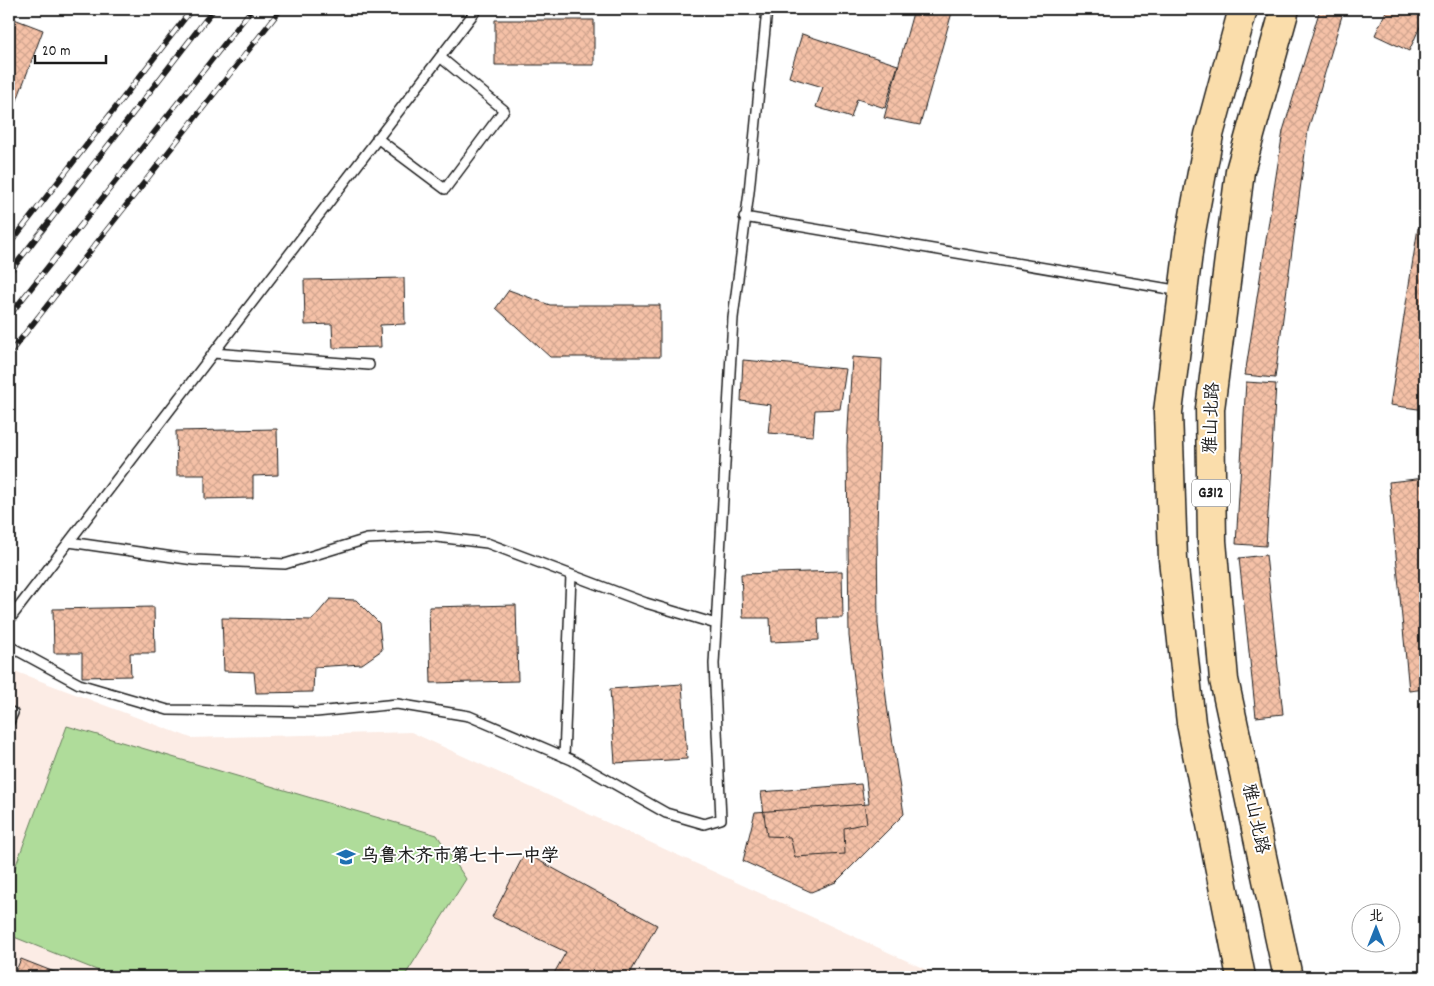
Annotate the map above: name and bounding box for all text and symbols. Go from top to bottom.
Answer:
scale bar [35,32,106,64]
text: 20 m [42,41,70,63]
street label: 雅山北路 [1199,382,1227,454]
road number: G312 [1192,479,1230,506]
street label: 雅山北路 [1234,781,1274,857]
place label: 乌鲁木齐市第七十一中学 [361,845,559,870]
school or university icon: 乌鲁木齐市第七十一中学 [335,846,357,868]
north arrow [1352,904,1402,954]
text: 北 [1369,907,1383,927]

